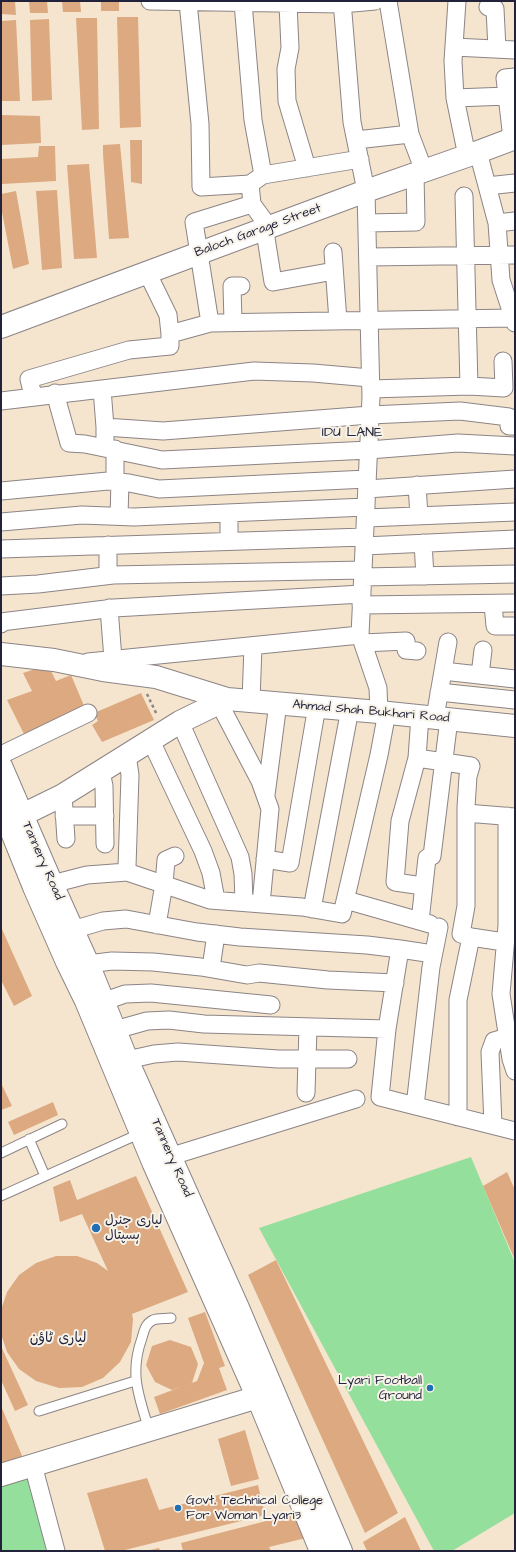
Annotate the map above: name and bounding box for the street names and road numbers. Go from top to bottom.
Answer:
street label: Baloch Garage Street [193,201,323,261]
street label: Ahmad Shah Bukhari Road [292,697,450,727]
street label: Tannery Road [18,819,66,903]
street label: Tannery Road [147,1116,195,1200]

